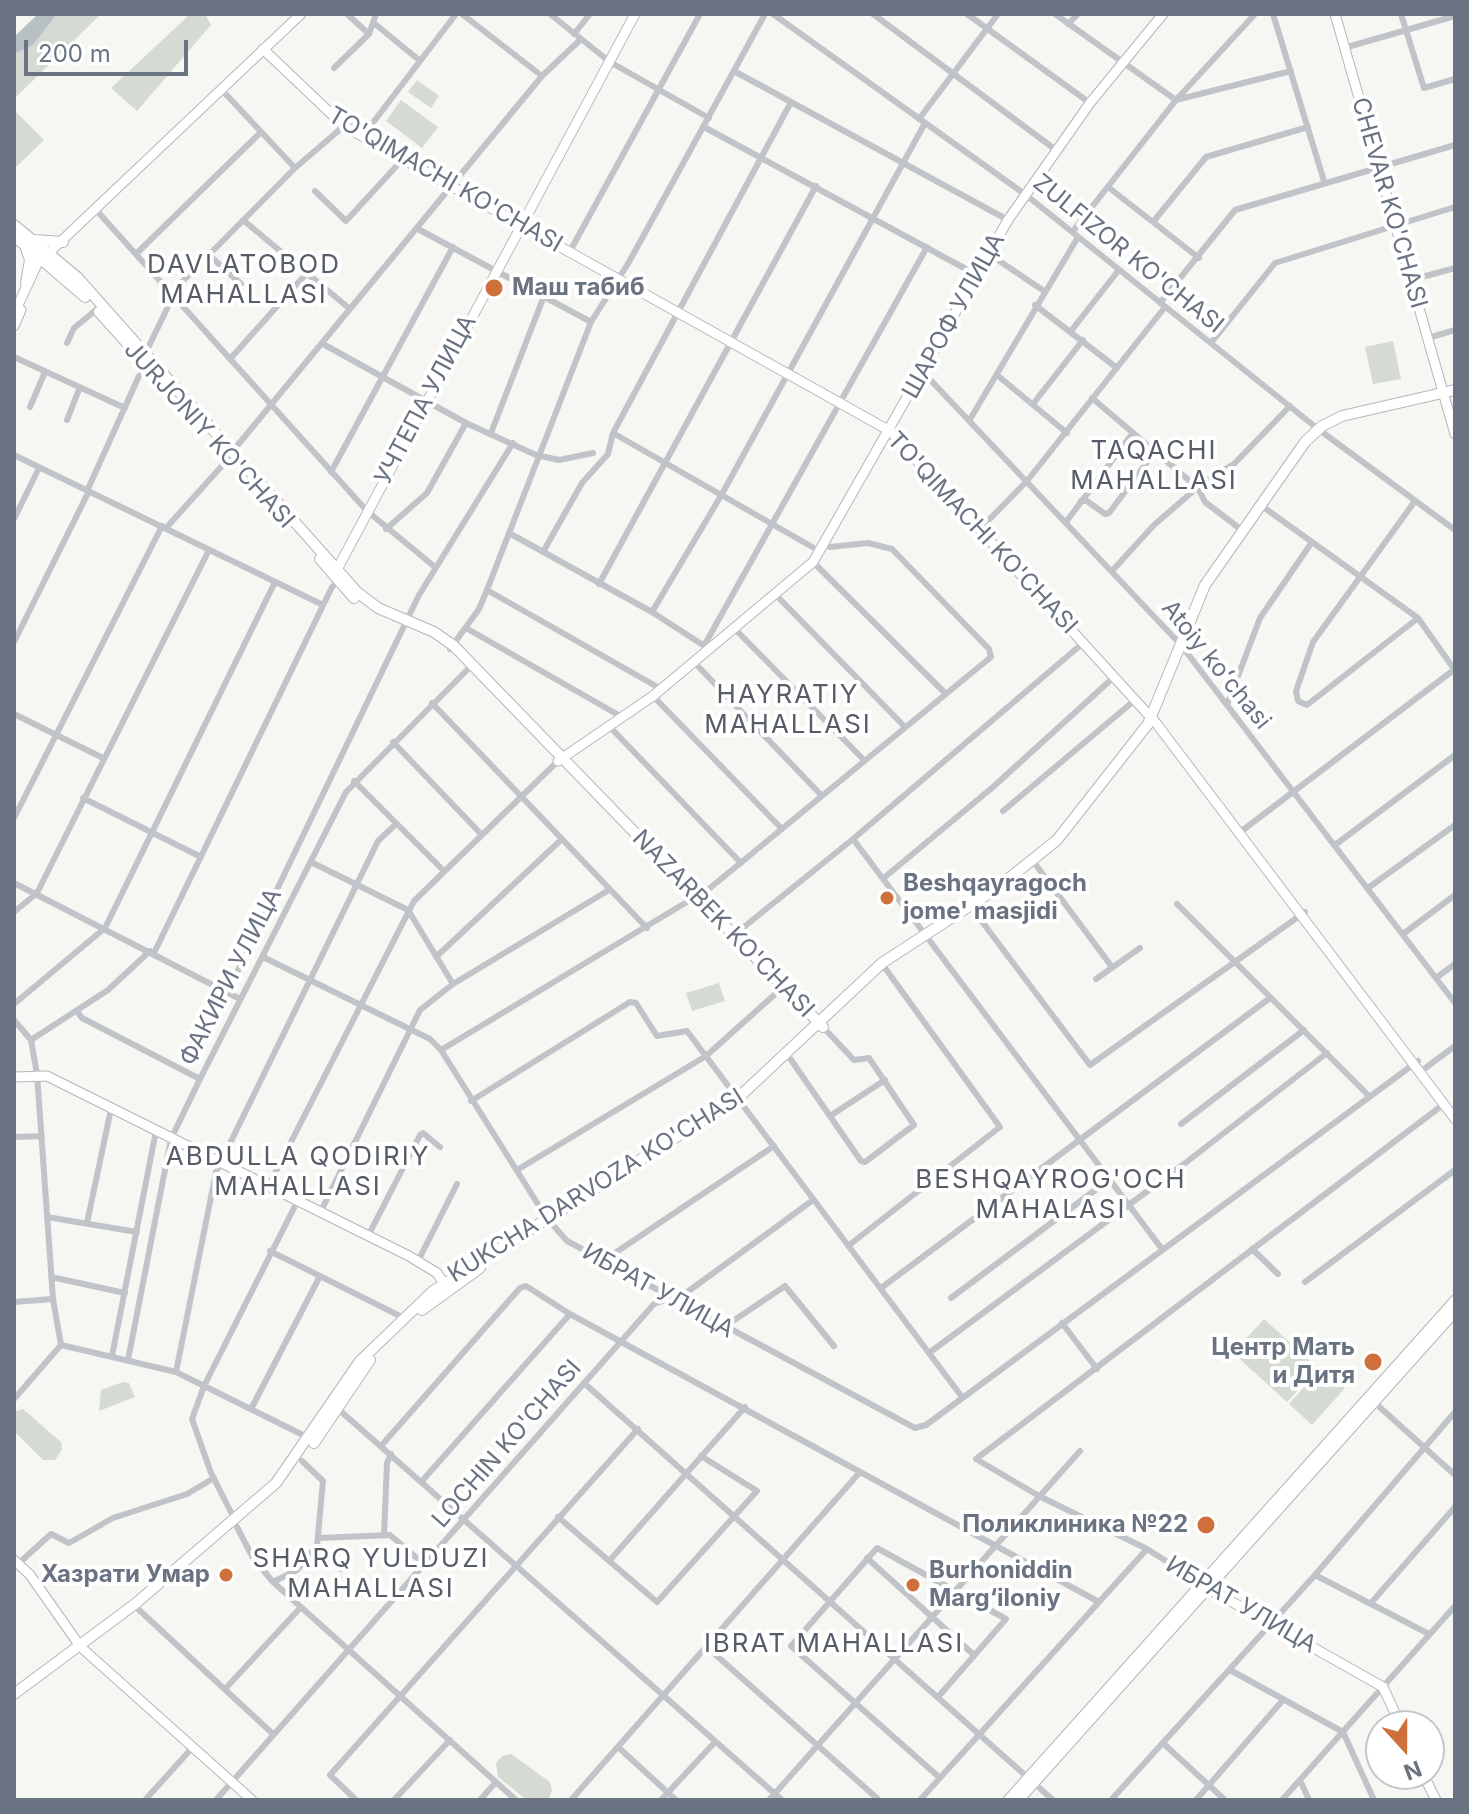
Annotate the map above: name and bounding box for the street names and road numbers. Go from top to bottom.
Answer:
street label: CHEVAR KO'CHASI [1345,94,1433,312]
street label: TO'QIMACHI KO'CHASI [323,101,567,259]
street label: ZULFIZOR KO'CHASI [1027,168,1229,340]
street label: ШАРОФ УЛИЦА [897,228,1011,404]
street label: УЧТЕПА УЛИЦА [369,310,483,490]
street label: JURJONIY KO'CHASI [118,336,300,534]
street label: TO'QIMACHI KO'CHASI [881,426,1083,640]
street label: Atoiy koʻchasi [1155,595,1277,735]
street label: NAZARBEK KO'CHASI [626,824,820,1024]
street label: ФАКИРИ УЛИЦА [174,884,288,1070]
street label: KUKCHA DARVOZA KO'CHASI [443,1083,749,1289]
street label: ИБРАТ УЛИЦА [577,1237,739,1345]
street label: LOCHIN KO'CHASI [426,1354,588,1534]
street label: ИБРАТ УЛИЦА [1161,1550,1321,1660]

